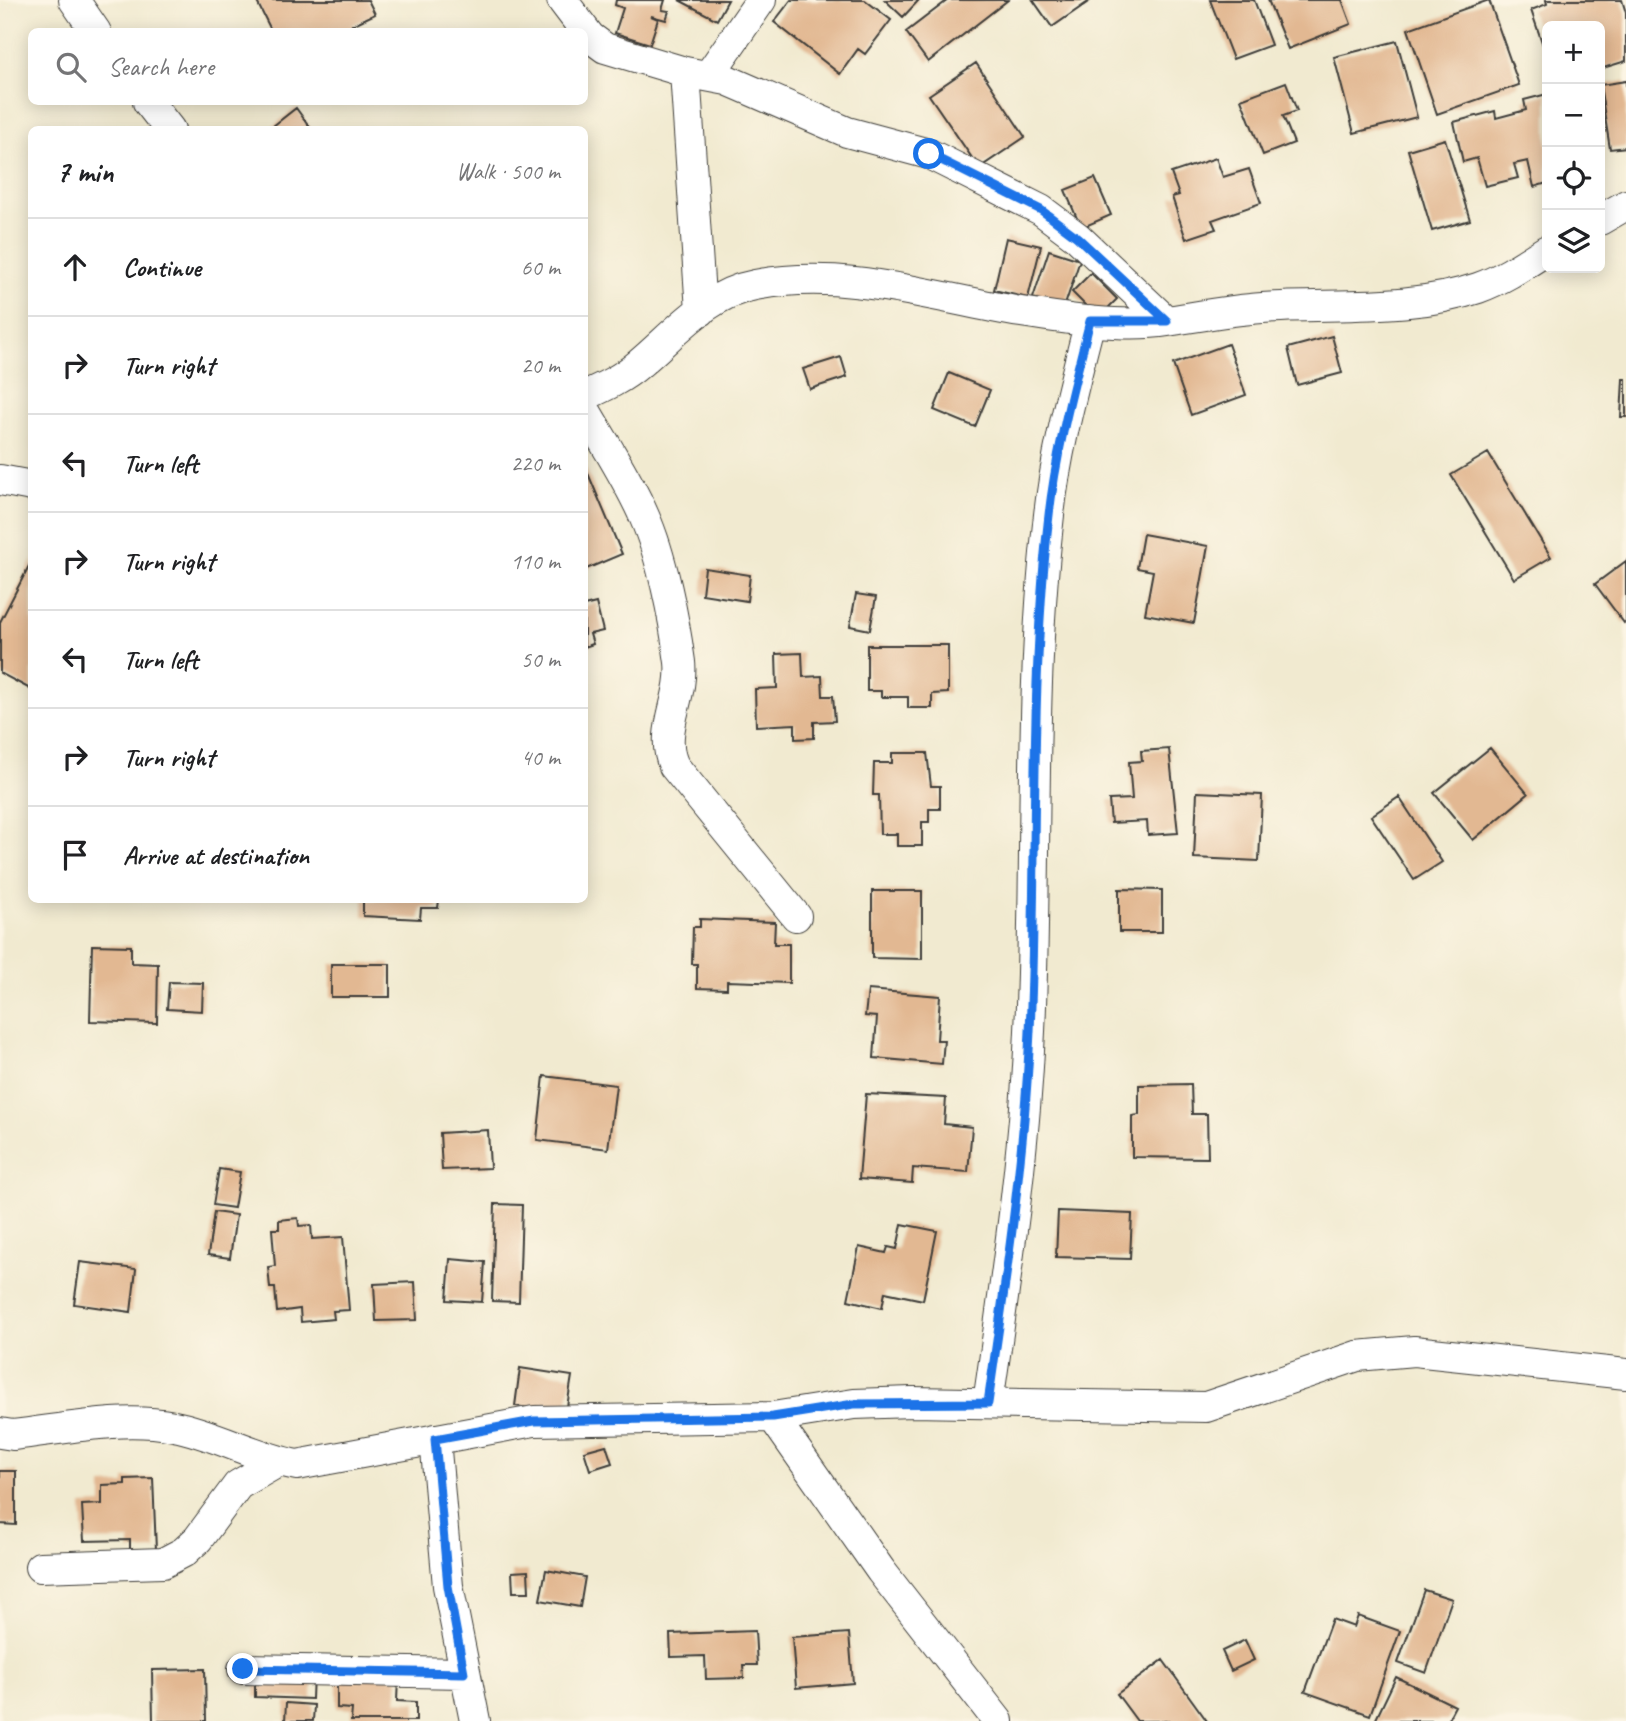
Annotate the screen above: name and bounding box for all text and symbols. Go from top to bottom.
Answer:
map controls [1542,21,1605,273]
button: + [1542,21,1605,84]
search box [28,28,588,105]
icon: search [52,48,90,86]
text: Search here [108,50,214,83]
button: − [1542,84,1605,147]
route start [913,138,944,169]
button: locate [1542,147,1605,210]
text: 7 min [56,153,113,191]
text: Walk · 500 m [456,157,560,186]
button: layers [1542,210,1605,273]
icon: ahead [56,248,94,286]
text: Continue [123,251,201,284]
text: 60 m [521,253,560,282]
icon: right [56,346,94,384]
text: Turn right [123,349,214,382]
text: 20 m [521,351,560,380]
icon: left [56,444,94,482]
text: Turn left [123,447,198,480]
text: 220 m [511,449,560,478]
icon: right [56,542,94,580]
text: Turn right [123,545,214,578]
text: 110 m [511,547,560,576]
icon: left [56,640,94,678]
text: Turn left [123,643,198,676]
text: 50 m [521,645,560,674]
icon: right [56,738,94,776]
text: Turn right [123,741,214,774]
text: 40 m [521,743,560,772]
icon: arrive [56,836,94,874]
text: Arrive at destination [123,839,309,872]
route end [227,1653,258,1684]

